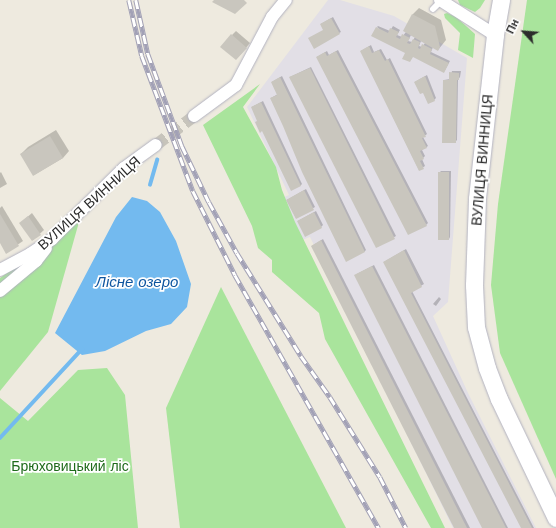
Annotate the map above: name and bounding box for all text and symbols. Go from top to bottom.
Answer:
north arrow [504,12,544,52]
text: Пн [504,17,522,36]
street label: ВУЛИЦЯ ВИННИЦЯ [468,94,496,226]
street label: ВУЛИЦЯ ВИННИЦЯ [34,153,144,253]
water label: Лісне озеро [96,274,178,292]
park label: Брюховицький ліс [11,458,129,474]

